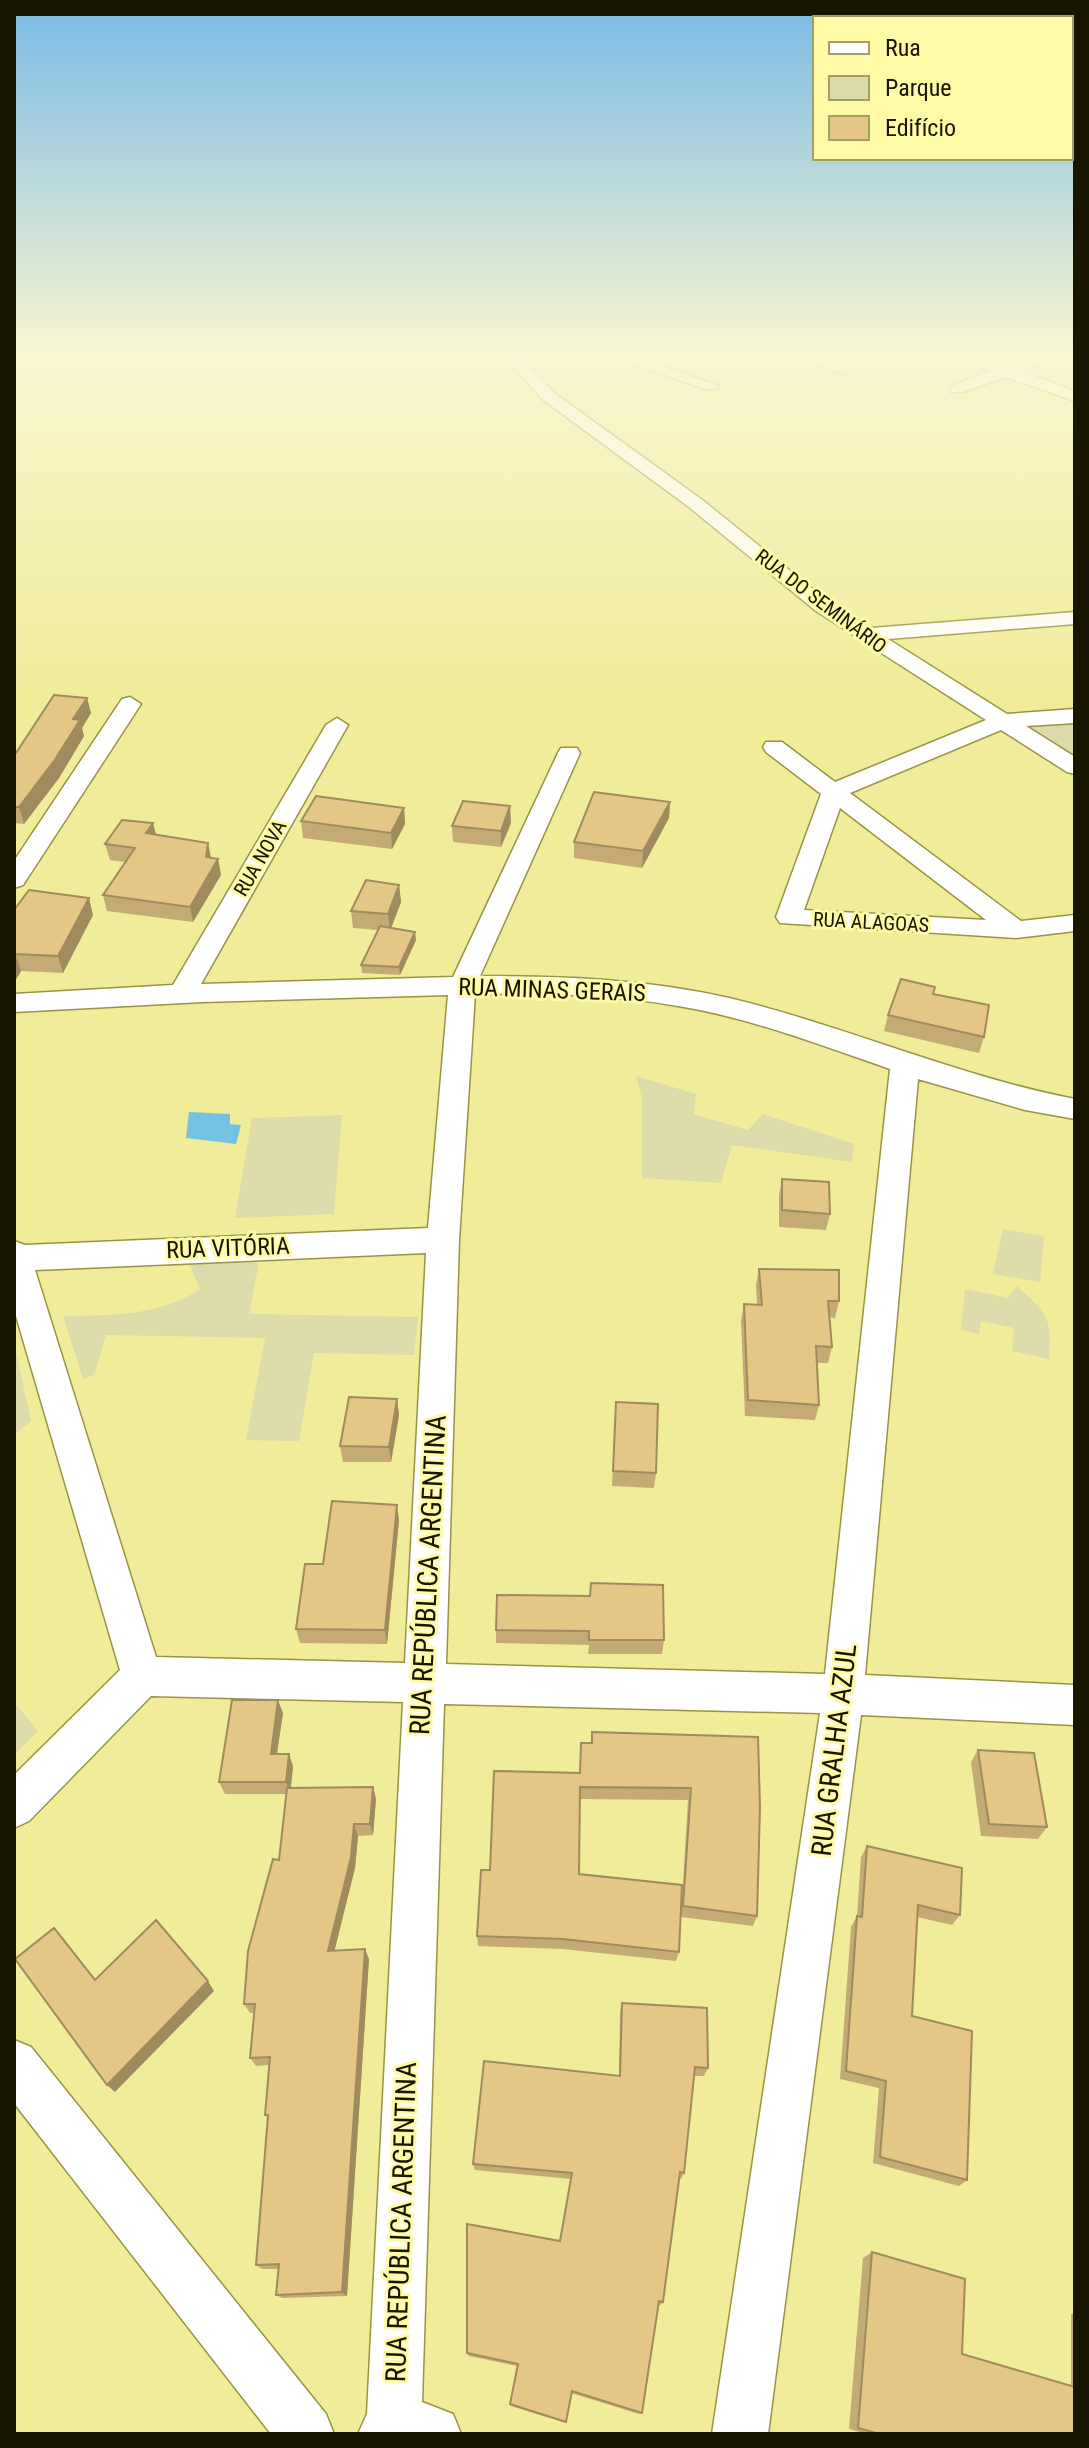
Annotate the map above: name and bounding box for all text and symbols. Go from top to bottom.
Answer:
legend [813,16,1073,160]
text: Rua [885,34,921,62]
text: Parque [885,74,952,102]
text: Edifício [885,114,956,142]
street label: RUA DO SEMINÁRIO [751,544,891,658]
street label: RUA NOVA [229,815,292,900]
street label: RUA ALAGOAS [812,907,930,937]
street label: RUA MINAS GERAIS [458,973,646,1007]
street label: RUA VITÓRIA [166,1232,291,1264]
street label: RUA REPÚBLICA ARGENTINA [403,1414,453,1736]
street label: RUA GRALHA AZUL [805,1642,863,1858]
street label: RUA REPÚBLICA ARGENTINA [379,2061,423,2383]

